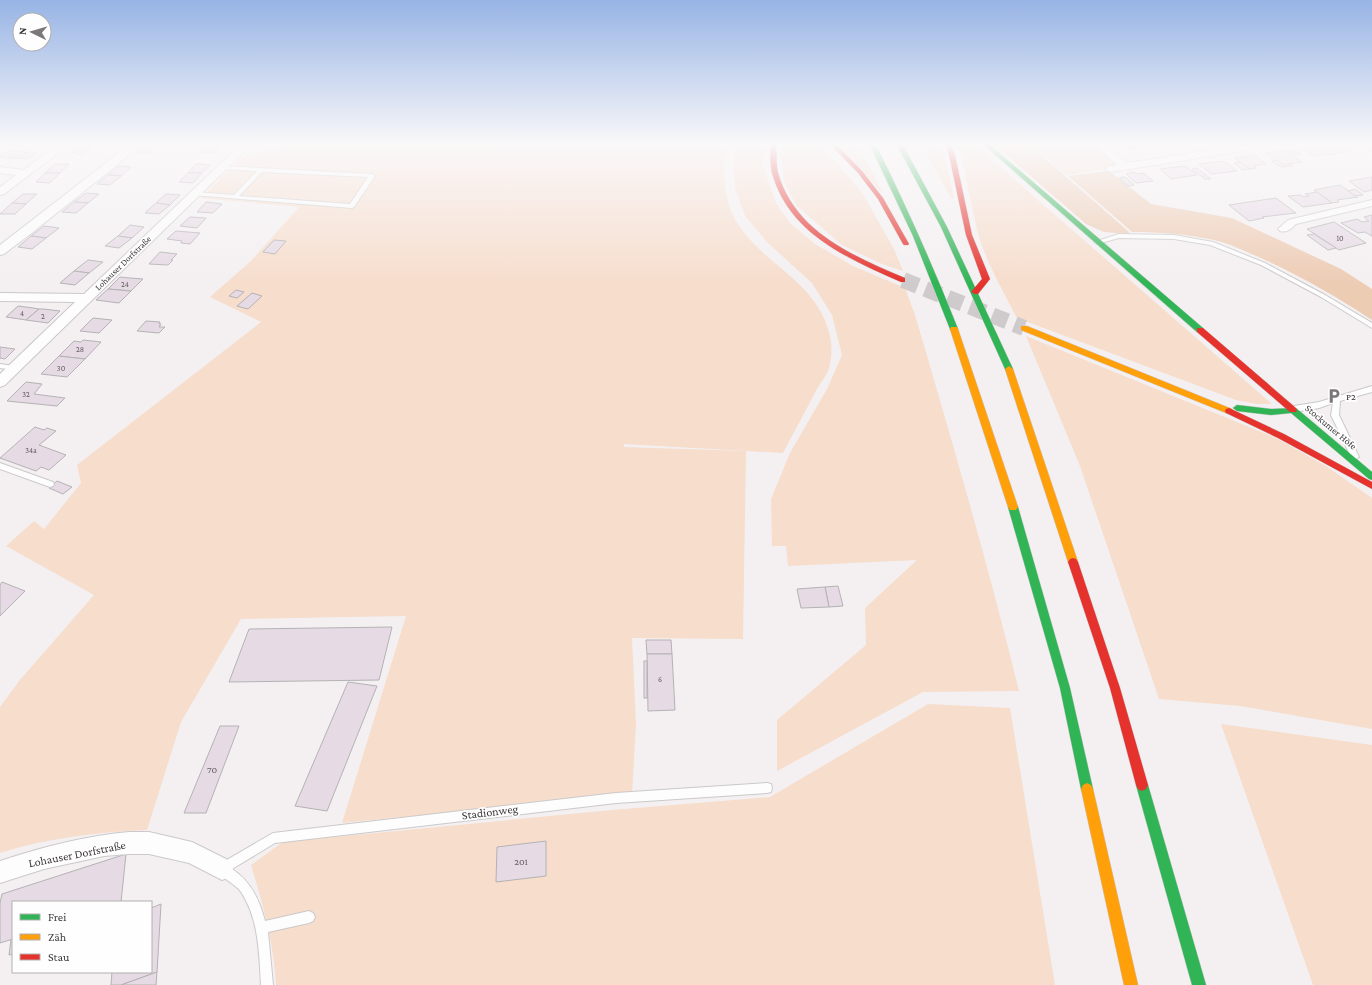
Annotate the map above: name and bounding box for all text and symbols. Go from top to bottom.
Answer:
north arrow [12,12,52,52]
text: N [16,26,28,35]
street label: Lohauser Dorfstraße [93,234,153,292]
house number: 10 [1336,234,1344,243]
house number: 24 [121,280,129,289]
house number: 4 [20,309,24,318]
house number: 2 [41,312,45,321]
house number: 28 [76,345,84,354]
house number: 30 [57,364,66,373]
parking icon: P2 [1325,387,1343,405]
house number: 32 [22,390,30,399]
place label: P2 [1346,391,1356,402]
street label: Stockumer Höfe [1303,402,1359,452]
house number: 34a [25,446,37,455]
house number: 6 [658,675,662,684]
house number: 70 [207,764,217,775]
street label: Stadionweg [461,802,519,822]
street label: Lohauser Dorfstraße [27,838,127,870]
house number: 201 [514,856,528,867]
legend [12,901,152,973]
text: Frei [48,910,66,924]
text: Zäh [48,930,67,944]
text: Stau [48,950,70,964]

